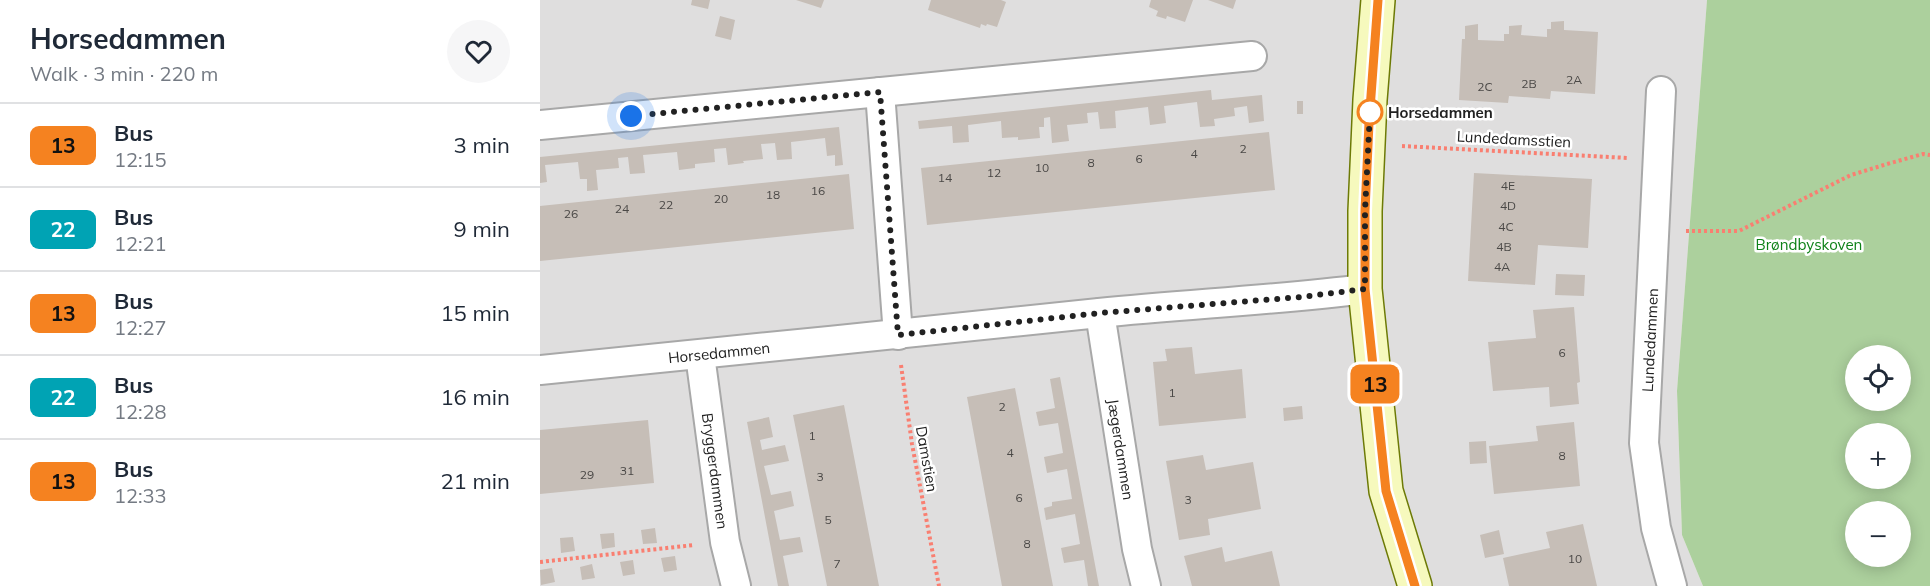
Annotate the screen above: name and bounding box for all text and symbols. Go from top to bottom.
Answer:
button: heart [447,20,510,83]
text: Horsedammen [30,21,226,56]
text: Walk · 3 min · 220 m [30,61,218,86]
house number: 2A [1566,72,1582,87]
house number: 2B [1521,76,1537,91]
house number: 2C [1477,79,1493,94]
marker: Horsedammen [1357,99,1383,125]
your location [616,101,646,131]
place label: Horsedammen [1388,103,1493,122]
text: Bus [114,119,153,147]
street label: Lundedamsstien [1456,127,1572,151]
text: 3 min [454,131,510,159]
text: 13 [50,132,76,158]
house number: 2 [1239,141,1247,156]
house number: 4 [1190,146,1198,161]
text: 12:15 [114,147,167,172]
house number: 6 [1135,151,1143,166]
house number: 8 [1087,155,1095,170]
house number: 10 [1035,160,1049,175]
house number: 12 [987,165,1001,180]
house number: 14 [938,170,952,185]
house number: 4E [1501,178,1515,193]
house number: 16 [811,183,825,198]
house number: 18 [766,187,780,202]
house number: 20 [714,191,728,206]
house number: 22 [659,197,673,212]
house number: 4D [1500,198,1516,213]
house number: 24 [615,201,629,216]
text: Bus [114,203,153,231]
house number: 26 [564,206,578,221]
text: 9 min [454,215,510,243]
text: 22 [50,216,76,242]
house number: 4C [1498,219,1514,234]
text: 12:21 [114,231,167,256]
park label: Brøndbyskoven [1756,235,1862,254]
house number: 4B [1496,239,1512,254]
house number: 4A [1494,259,1510,274]
text: Bus [114,287,153,315]
street label: Lundedammen [1638,288,1662,392]
text: 15 min [440,299,510,327]
text: 13 [50,300,76,326]
text: 12:27 [114,315,167,340]
street label: Horsedammen [667,338,771,367]
house number: 6 [1558,345,1566,360]
map controls [1845,345,1911,567]
button: locate [1845,345,1911,411]
line badge: 13 [1348,364,1402,404]
text: Bus [114,371,153,399]
text: 13 [1362,371,1388,397]
text: 16 min [440,383,510,411]
text: 22 [50,384,76,410]
house number: 1 [1168,385,1176,400]
street label: Jægerdammen [1104,397,1139,501]
text: 12:28 [114,399,167,424]
house number: 2 [998,399,1006,414]
street label: Bryggerdammen [698,412,733,530]
button: + [1845,423,1911,489]
street label: Damstien [912,425,942,493]
house number: 1 [808,428,816,443]
house number: 4 [1006,445,1014,460]
house number: 8 [1558,448,1566,463]
text: Bus [114,455,153,483]
house number: 31 [620,463,634,478]
text: 21 min [440,467,510,495]
house number: 29 [580,467,594,482]
text: 13 [50,468,76,494]
house number: 3 [816,469,824,484]
text: 12:33 [114,483,167,508]
house number: 6 [1015,490,1023,505]
house number: 3 [1184,492,1192,507]
button: − [1845,501,1911,567]
house number: 5 [824,512,832,527]
house number: 8 [1023,536,1031,551]
house number: 10 [1568,551,1582,566]
house number: 7 [833,556,841,571]

